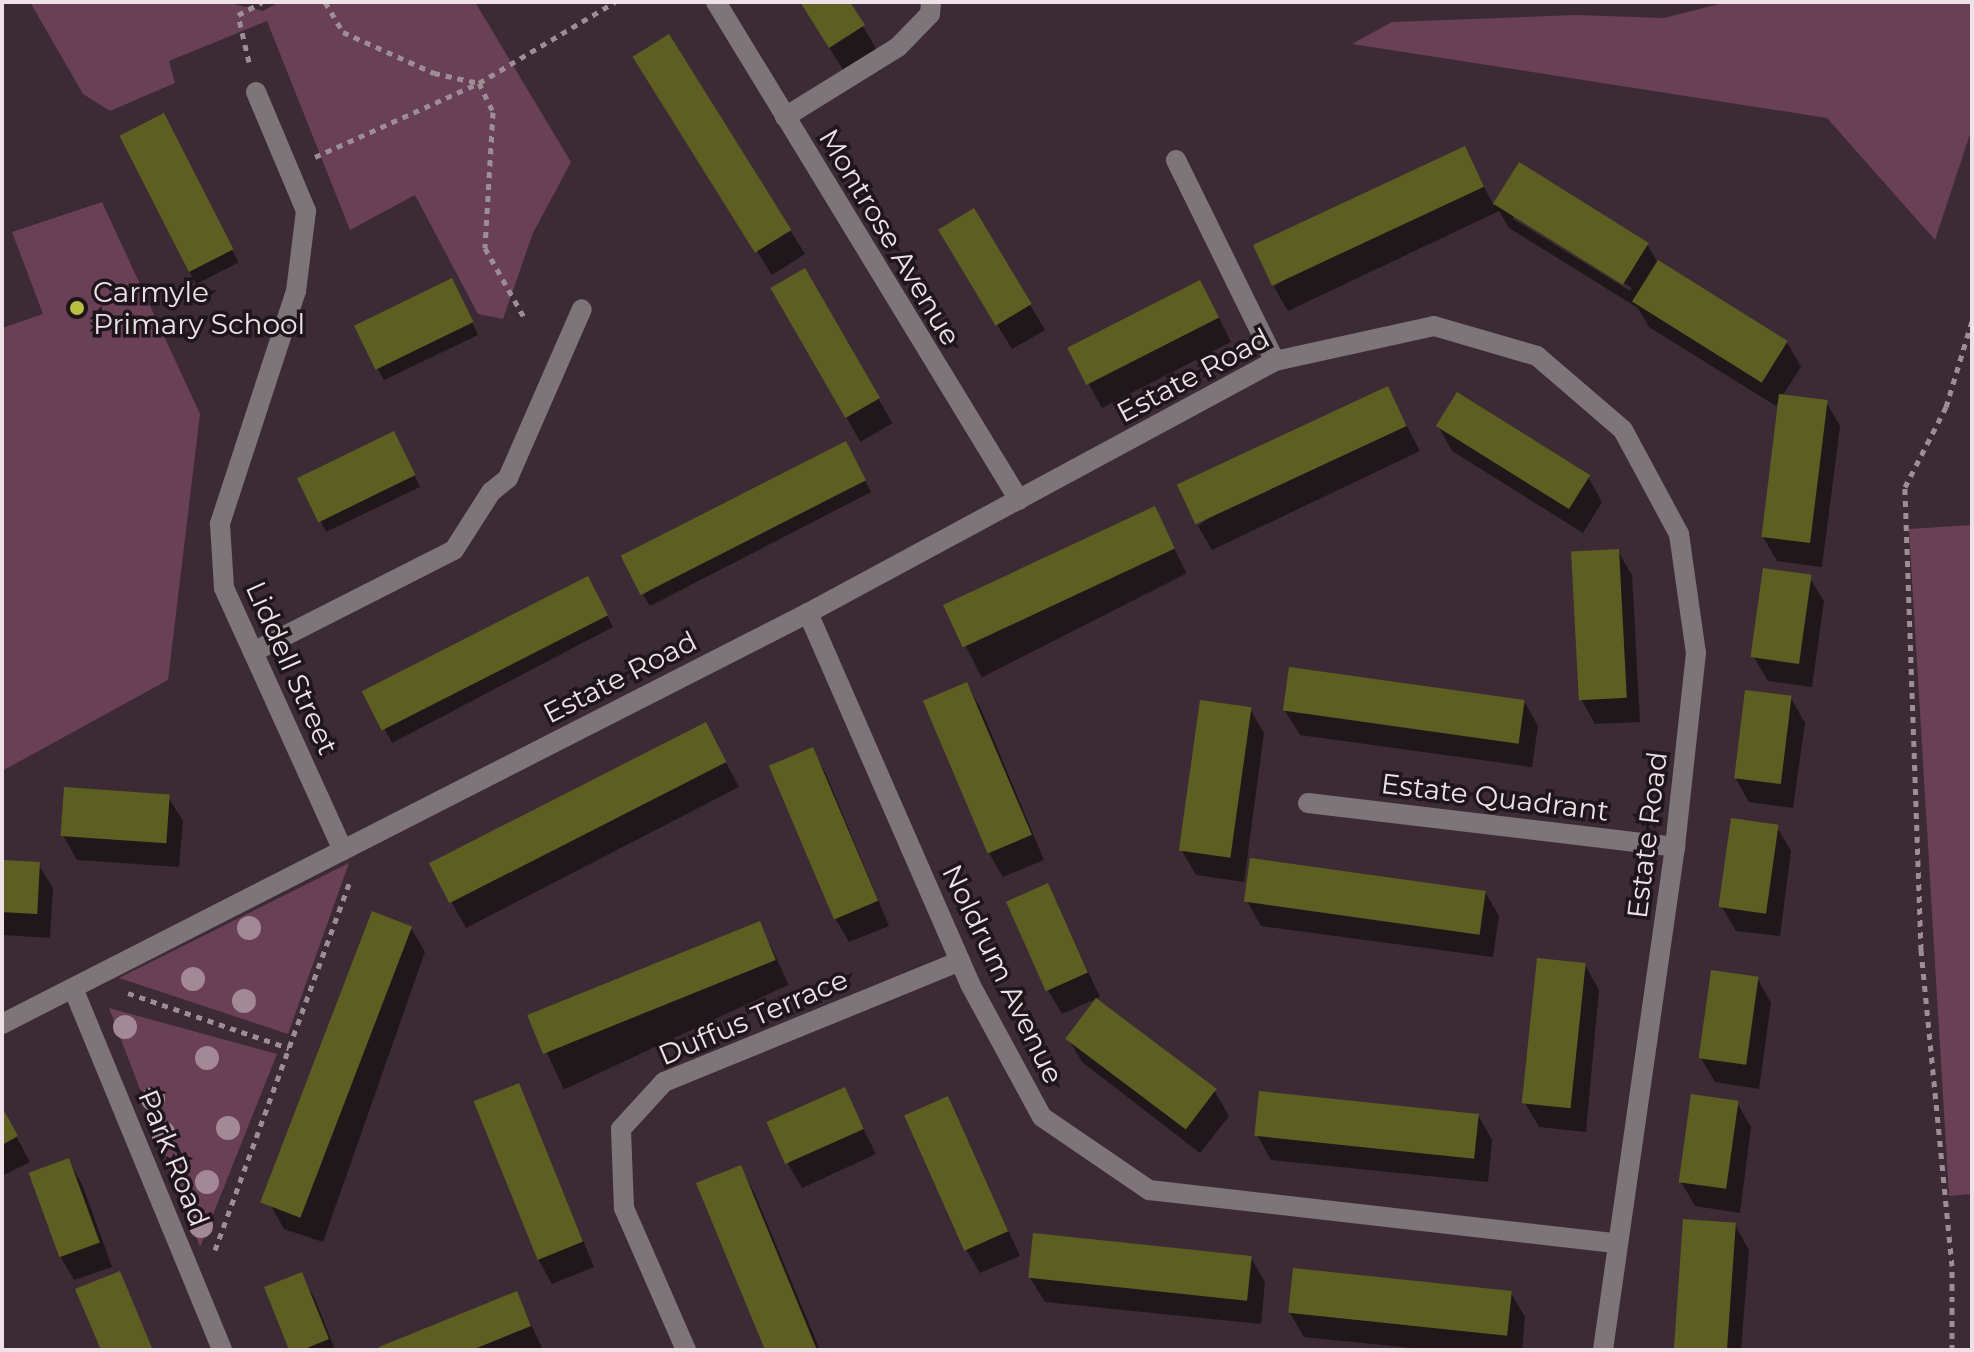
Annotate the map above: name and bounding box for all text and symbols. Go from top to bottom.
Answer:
street label: Montrose Avenue [812,123,968,351]
place label: Carmyle Primary School [93,275,305,341]
marker: Carmyle Primary School [68,299,86,317]
street label: Estate Road [1111,321,1275,429]
street label: Liddell Street [239,576,345,760]
street label: Estate Road [538,624,702,730]
street label: Estate Road [1620,750,1674,920]
street label: Estate Quadrant [1379,766,1611,828]
street label: Noldrum Avenue [935,859,1071,1089]
street label: Duffus Terrace [653,962,853,1072]
street label: Park Road [131,1085,217,1231]

